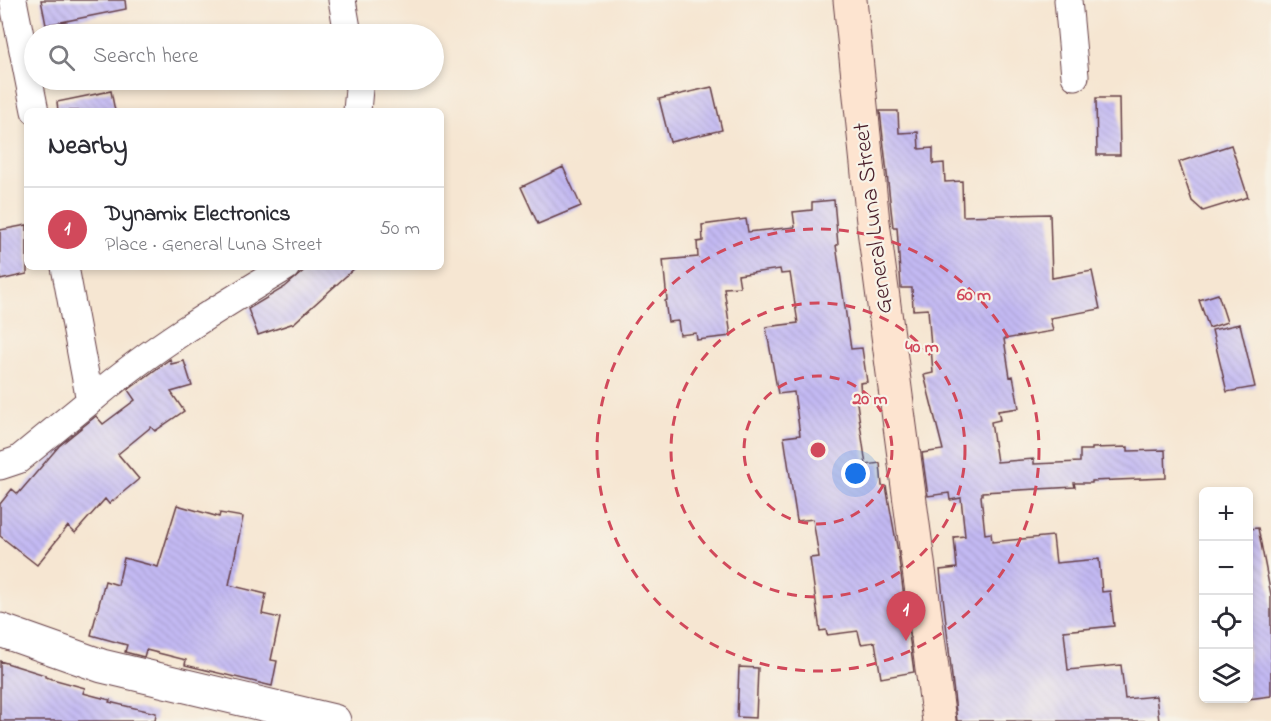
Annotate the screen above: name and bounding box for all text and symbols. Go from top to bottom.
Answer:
search box [24,24,444,90]
icon: search [45,41,78,74]
text: Search here [93,41,198,73]
street label: General Luna Street [845,120,903,316]
text: Nearby [48,128,127,166]
text: Dynamix Electronics [105,199,291,231]
text: 1 [64,215,71,244]
text: 50 m [379,215,420,244]
text: Place · General Luna Street [105,231,322,260]
text: 60 m [957,283,991,309]
text: 40 m [905,335,939,361]
text: 20 m [851,387,888,413]
centre of rings [808,440,828,460]
your location [841,459,870,488]
map controls [1199,487,1253,703]
button: + [1199,487,1253,541]
button: − [1199,541,1253,595]
pin: 1 [886,592,926,641]
button: locate [1199,595,1253,649]
button: layers [1199,649,1253,703]

